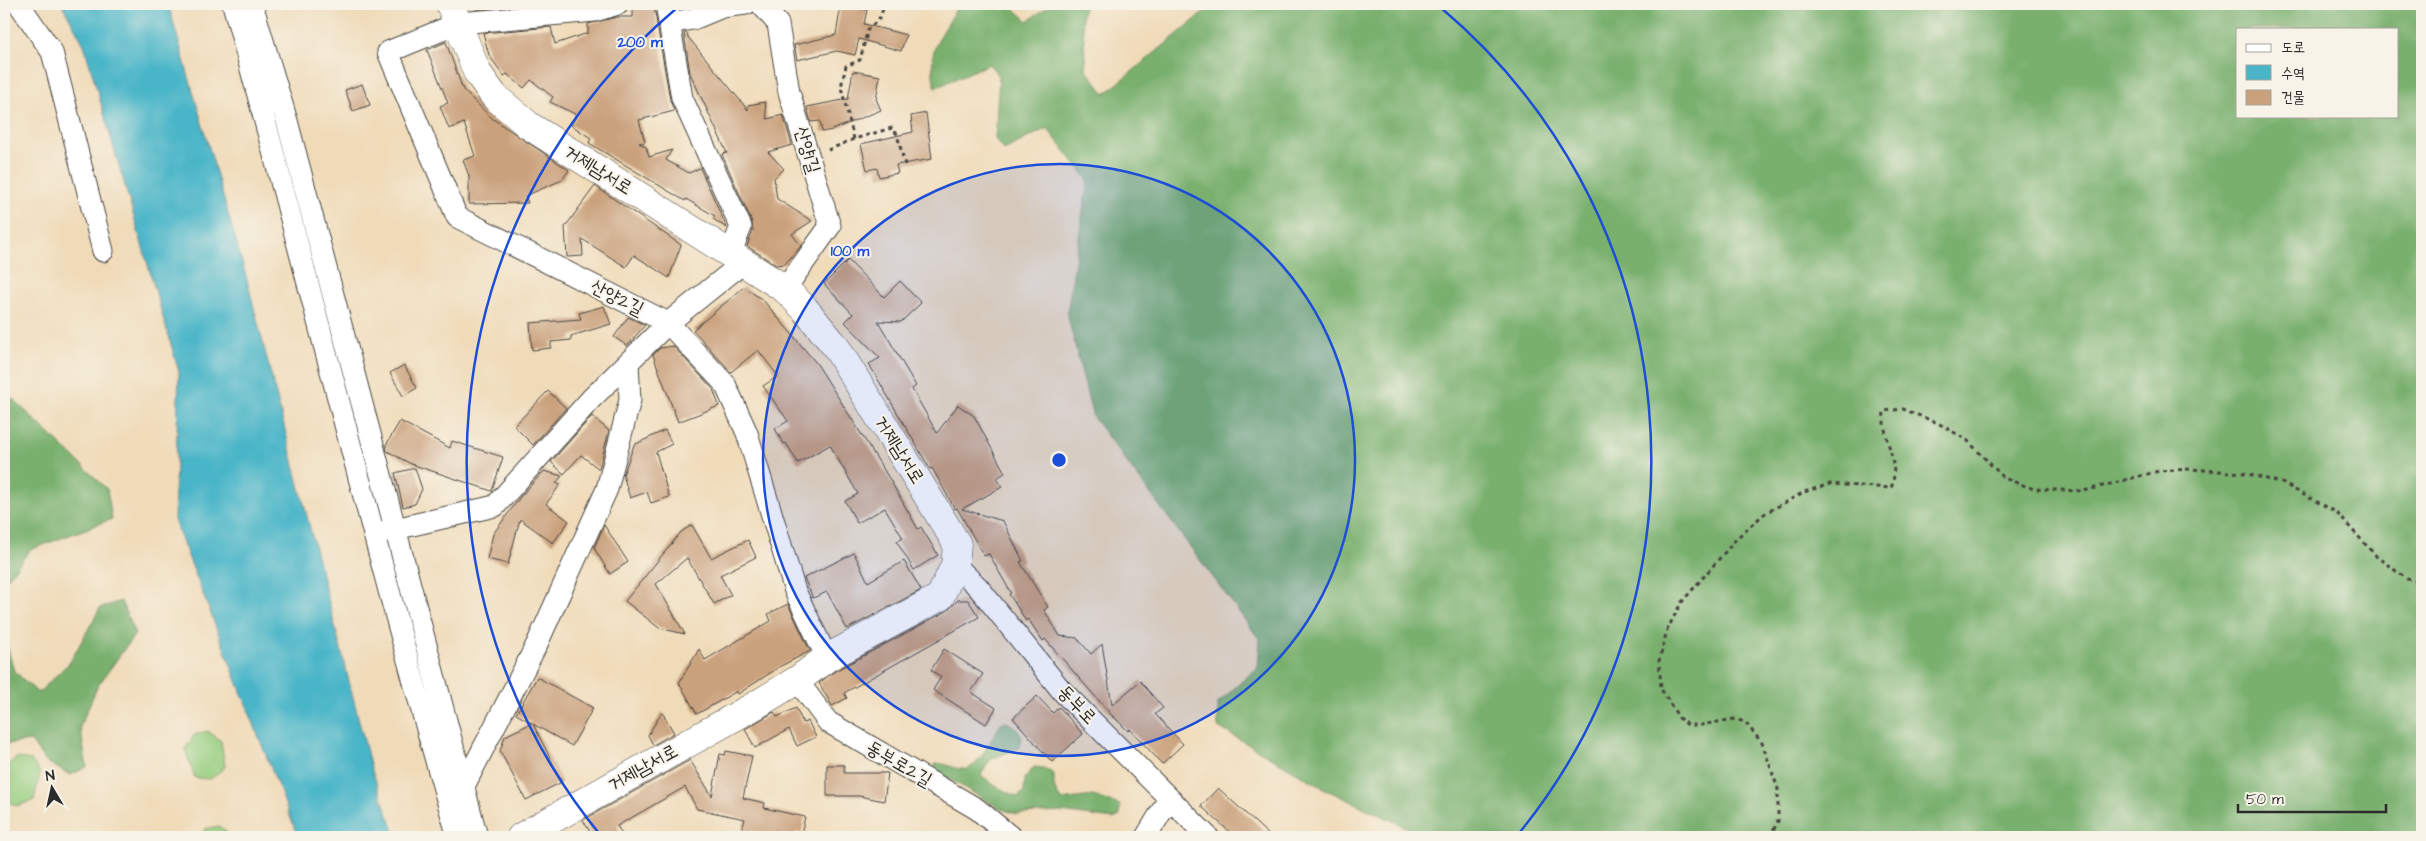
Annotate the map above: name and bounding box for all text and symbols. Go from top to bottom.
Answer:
legend [2236,28,2398,118]
text: 200 m [616,32,663,53]
text: 도로 [2281,37,2305,58]
text: 수역 [2281,63,2305,84]
text: 건물 [2281,87,2305,108]
street label: 산양1길 [787,123,827,177]
street label: 거제남서로 [558,138,638,202]
text: 100 m [831,241,870,262]
street label: 산양2길 [586,273,648,323]
street label: 거제남서로 [867,410,931,490]
centre of rings [1050,451,1068,469]
street label: 동부로 [1051,679,1103,731]
street label: 동부로2길 [861,734,937,794]
street label: 거제남서로 [603,738,683,798]
north arrow [28,764,78,814]
text: N [44,766,56,787]
scale bar [2238,781,2386,813]
text: 50 m [2246,789,2284,810]

